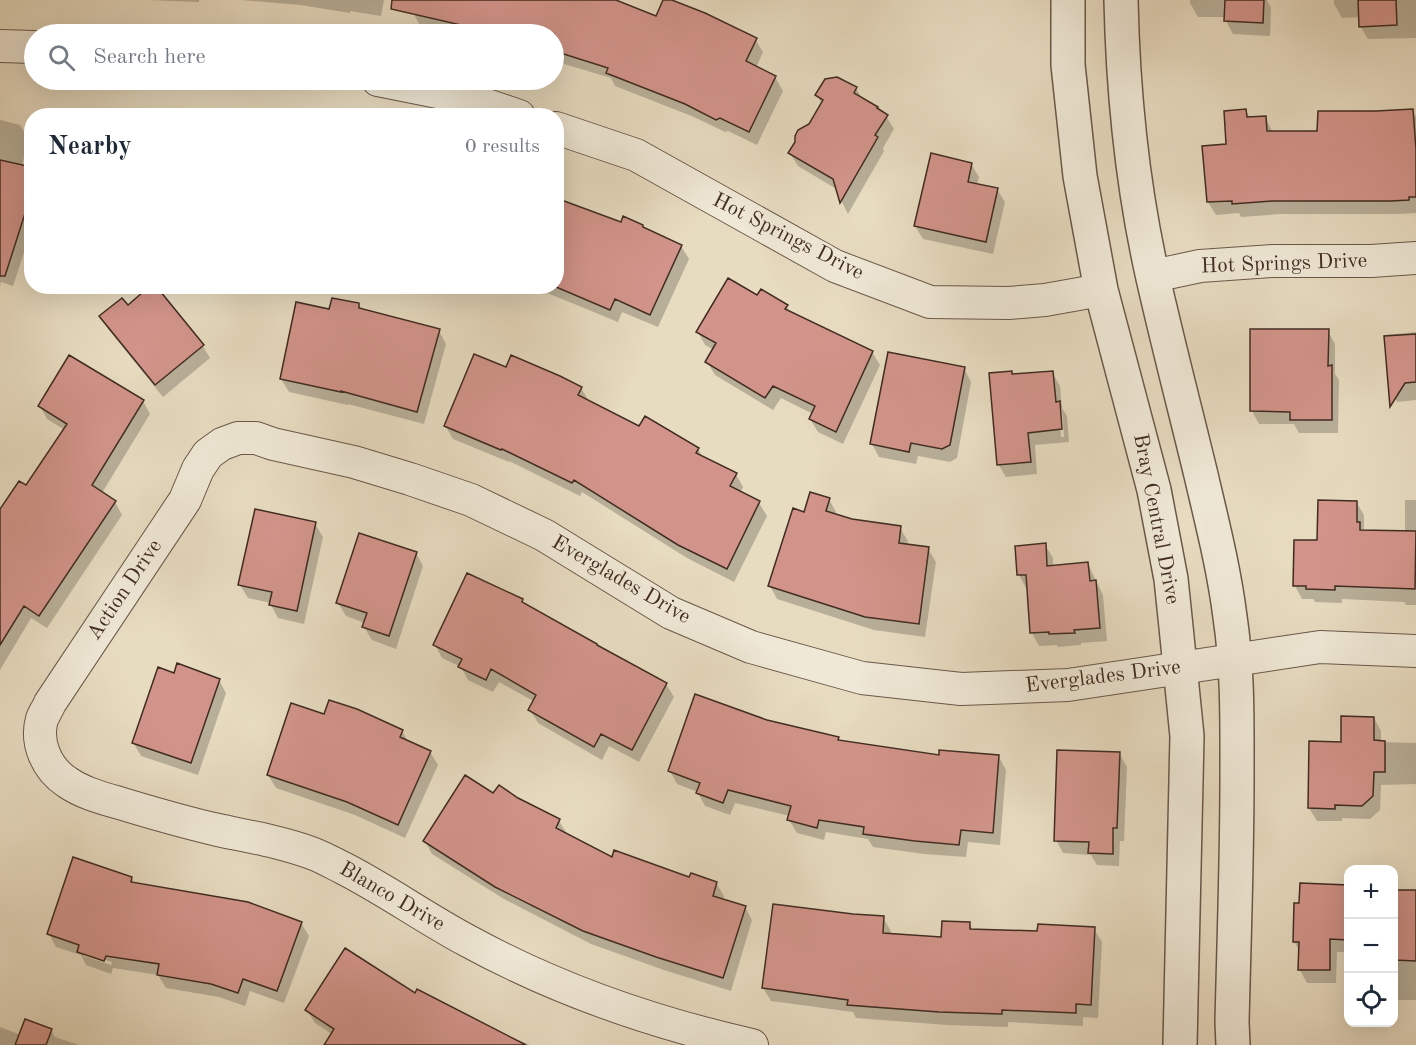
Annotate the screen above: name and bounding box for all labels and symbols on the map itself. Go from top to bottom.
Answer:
street label: Hot Springs Drive [709,190,867,284]
street label: Hot Springs Drive [1200,251,1368,277]
street label: Bray Central Drive [1129,432,1183,606]
street label: Everglades Drive [548,532,694,628]
street label: Action Drive [84,536,166,644]
street label: Everglades Drive [1024,657,1182,697]
street label: Blanco Drive [336,858,448,936]

